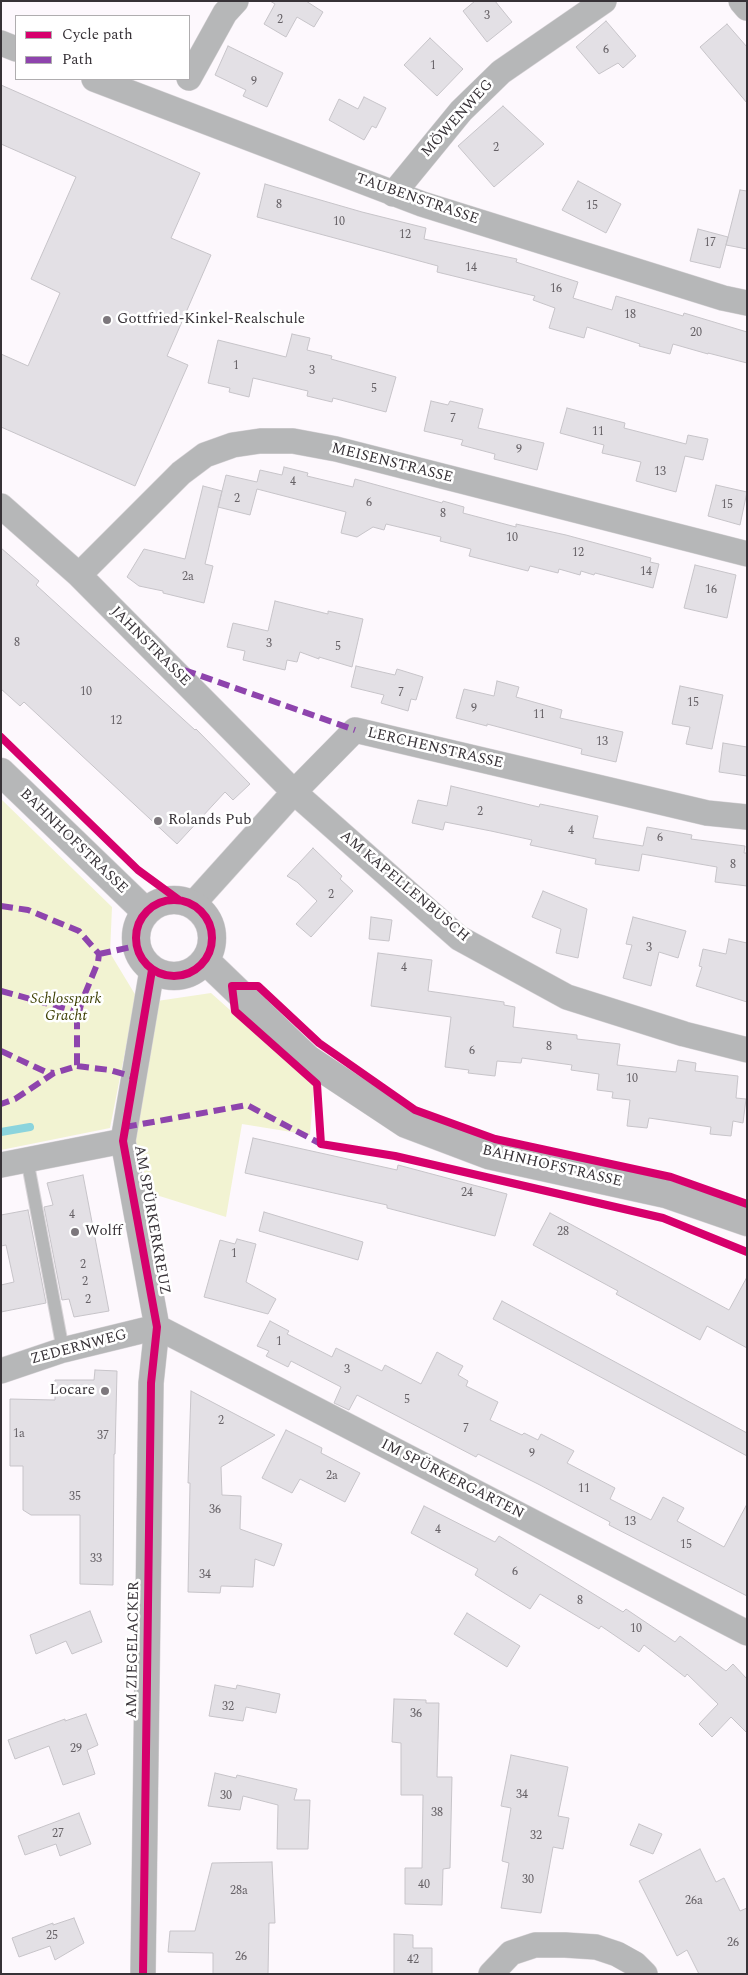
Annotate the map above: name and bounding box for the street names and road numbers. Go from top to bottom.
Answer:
street label: MÖWENWEG [418,76,498,162]
street label: TAUBENSTRASSE [353,170,481,230]
street label: MEISENSTRASSE [329,440,455,488]
street label: JAHNSTRASSE [106,603,194,691]
street label: LERCHENSTRASSE [365,725,505,773]
street label: BAHNHOFSTRASSE [15,786,131,898]
street label: AM KAPELLENBUSCH [336,828,472,946]
street label: BAHNHOFSTRASSE [480,1142,624,1192]
street label: AM SPÜRKERKREUZ [129,1144,173,1296]
street label: ZEDERNWEG [29,1327,129,1369]
street label: IM SPÜRKERGARTEN [378,1436,526,1524]
street label: AM ZIEGELACKER [124,1581,144,1719]

